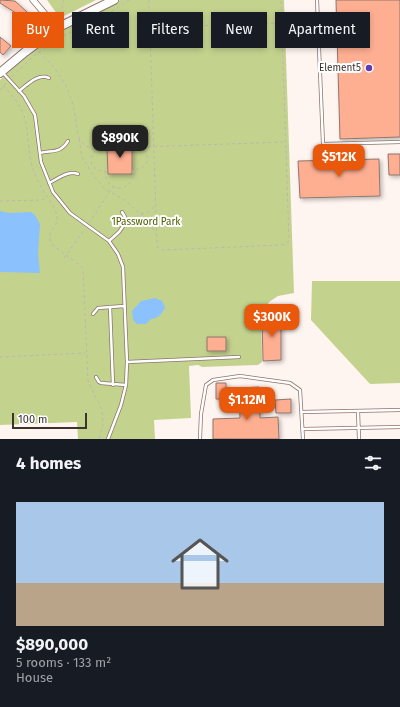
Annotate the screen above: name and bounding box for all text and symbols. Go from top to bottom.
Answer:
chip: Buy [12,12,64,48]
chip: Rent [72,12,129,48]
chip: Filters [137,12,203,48]
chip: New [211,12,267,48]
chip: Apartment [275,12,370,48]
place label: Element5 [319,62,361,74]
marker: Element5 [364,63,374,73]
pin: $890K [92,125,148,159]
text: $890K [101,130,139,145]
pin: $512K [311,144,367,178]
text: $512K [322,149,356,164]
park label: 1Password Park [112,216,181,228]
pin: $300K [244,304,300,338]
text: $300K [253,309,291,324]
pin: $1.12M [214,387,280,421]
text: $1.12M [228,392,266,407]
scale bar [12,411,87,430]
text: 100 m [18,413,47,426]
icon: filters [362,452,384,474]
text: 4 homes [16,453,81,474]
icon: home [164,528,236,600]
text: $890,000 [16,634,88,655]
text: 5 rooms · 133 m² [16,655,111,670]
text: House [16,670,53,685]

